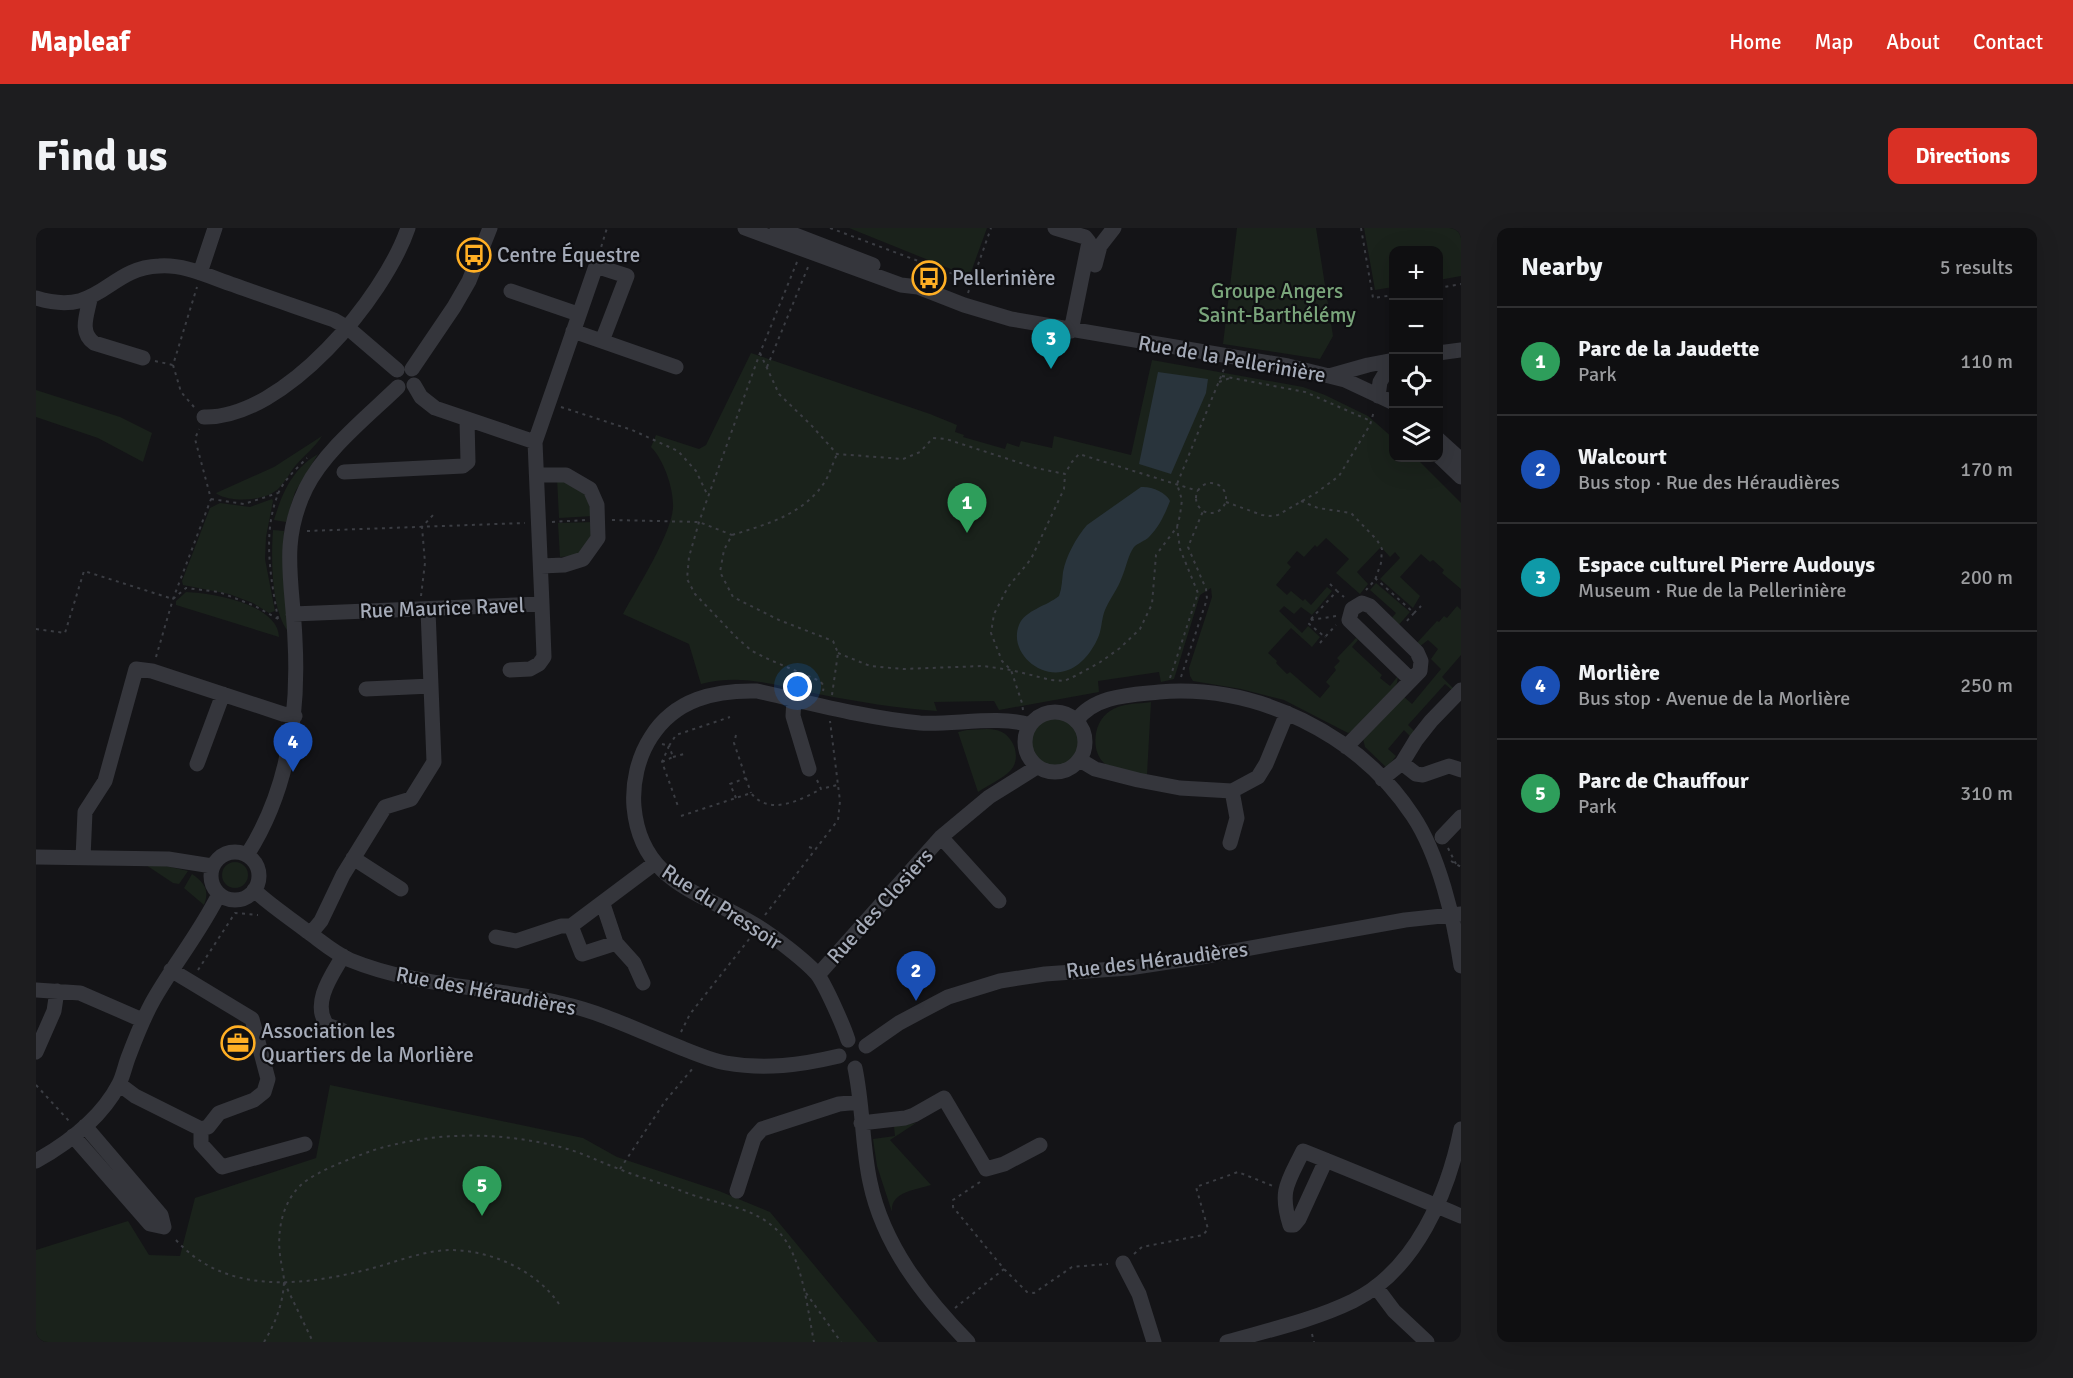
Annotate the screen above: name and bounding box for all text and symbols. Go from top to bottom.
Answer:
text: Mapleaf [30,25,130,59]
text: Home [1729,29,1782,55]
text: Map [1815,29,1853,55]
text: About [1886,29,1940,55]
text: Contact [1973,29,2043,55]
button: Directions [1888,128,2037,184]
text: Find us [36,131,167,182]
bus stop icon: Centre Équestre [456,237,492,273]
place label: Centre Équestre [497,242,640,268]
map controls [1389,246,1443,462]
button: + [1389,246,1443,300]
text: Nearby [1521,251,1602,283]
text: 5 results [1940,255,2013,280]
bus stop icon: Pellerinière [911,260,947,296]
place label: Pellerinière [952,265,1056,291]
park label: Groupe Angers Saint-Barthélémy [1198,278,1356,328]
button: − [1389,300,1443,354]
pin: 3 [1032,320,1070,369]
street label: Rue de la Pellerinière [1136,330,1328,388]
text: Parc de la Jaudette [1578,335,1759,362]
text: 1 [1535,349,1546,374]
text: 110 m [1960,349,2013,374]
button: locate [1389,354,1443,408]
text: Park [1578,362,1616,387]
button: layers [1389,408,1443,462]
text: Walcourt [1578,443,1667,470]
text: 2 [1535,457,1546,482]
text: 170 m [1960,457,2013,482]
text: Bus stop · Rue des Héraudières [1578,470,1840,495]
pin: 1 [948,484,986,533]
text: Espace culturel Pierre Audouys [1578,551,1875,578]
text: 3 [1535,565,1546,590]
text: 200 m [1960,565,2013,590]
text: Museum · Rue de la Pellerinière [1578,578,1847,603]
street label: Rue Maurice Ravel [359,592,525,624]
text: Morlière [1578,659,1660,686]
your location [783,672,812,701]
text: 4 [1535,673,1546,698]
text: 250 m [1960,673,2013,698]
text: Bus stop · Avenue de la Morlière [1578,686,1850,711]
pin: 4 [274,722,312,772]
text: Parc de Chauffour [1578,767,1749,794]
text: 5 [1535,781,1546,806]
text: 310 m [1960,781,2013,806]
text: Park [1578,794,1616,819]
street label: Rue des Closiers [821,843,939,969]
street label: Rue du Pressoir [657,858,787,956]
street label: Rue des Héraudières [1065,936,1249,984]
pin: 2 [896,952,936,1001]
street label: Rue des Héraudières [394,961,578,1021]
place label: Association les Quartiers de la Morlière [261,1018,474,1068]
office icon: Association les Quartiers de la Morlière [220,1025,256,1061]
pin: 5 [462,1166,502,1216]

